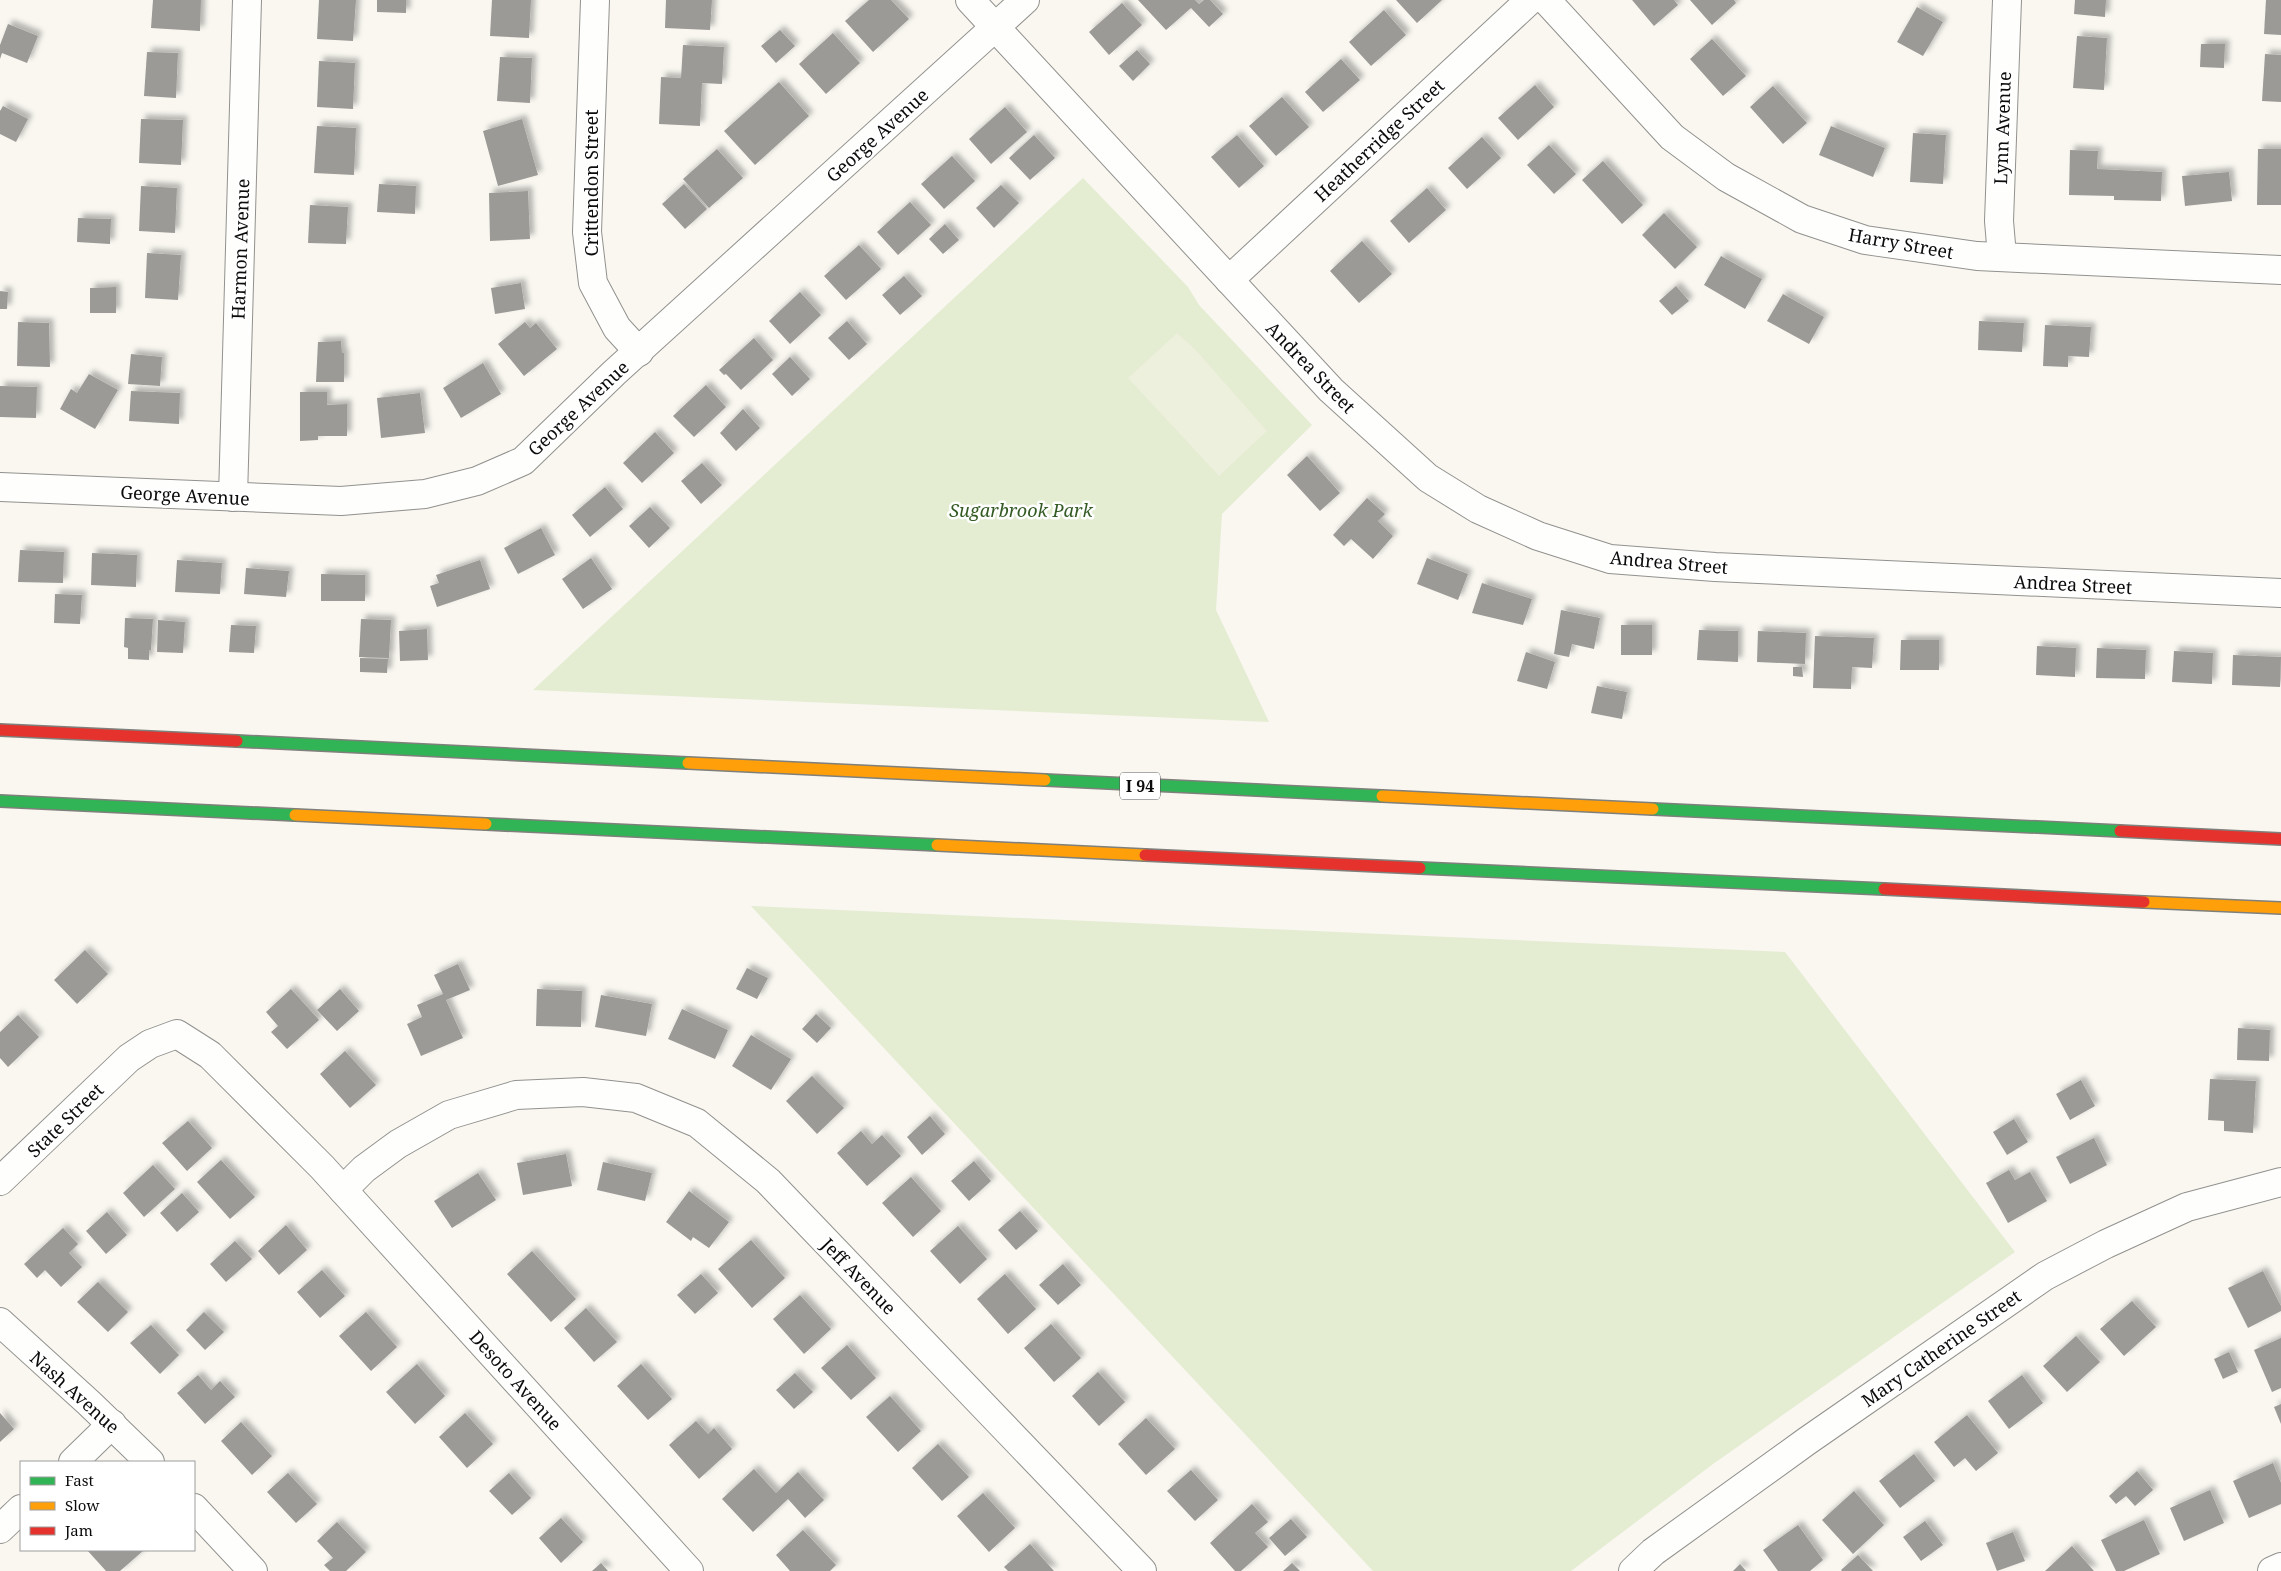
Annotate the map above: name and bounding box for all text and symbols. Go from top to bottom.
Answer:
street label: Lynn Avenue [1988,71,2016,185]
street label: Heatherridge Street [1309,73,1449,207]
street label: George Avenue [821,83,933,187]
street label: Crittendon Street [579,109,603,257]
street label: Harmon Avenue [226,178,254,320]
street label: Harry Street [1847,222,1955,264]
street label: Andrea Street [1261,316,1361,418]
street label: George Avenue [522,355,634,461]
street label: George Avenue [120,480,250,510]
park label: Sugarbrook Park [949,498,1093,522]
street label: Andrea Street [1609,545,1729,579]
street label: Andrea Street [2013,569,2133,599]
road number: I 94 [1120,772,1160,799]
street label: State Street [22,1078,108,1162]
street label: Jeff Avenue [816,1232,902,1320]
street label: Mary Catherine Street [1857,1284,2025,1412]
street label: Desoto Avenue [465,1325,567,1435]
street label: Nash Avenue [25,1345,125,1439]
legend [20,1461,195,1551]
text: Fast [65,1470,94,1490]
text: Slow [65,1495,99,1515]
text: Jam [64,1520,93,1540]

